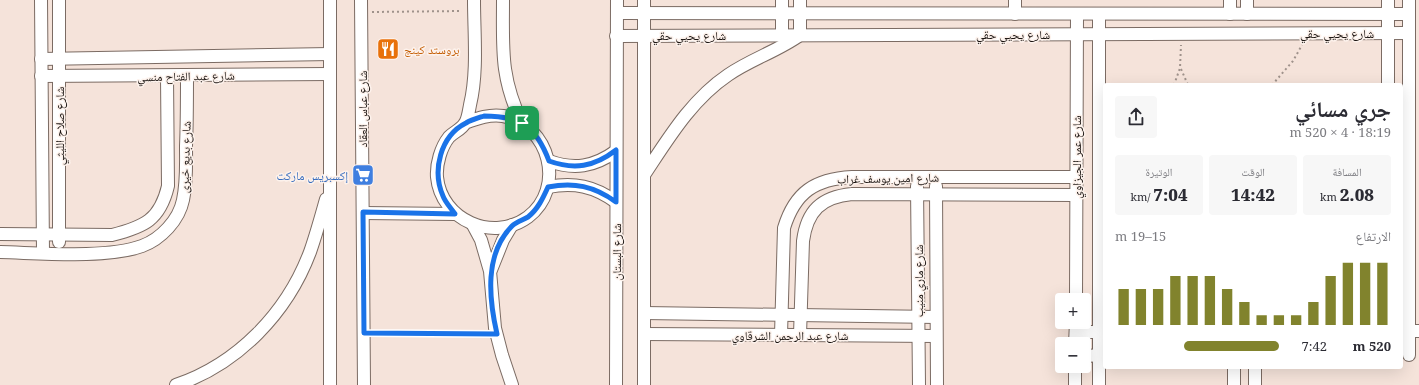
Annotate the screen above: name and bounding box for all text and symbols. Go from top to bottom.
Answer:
street label: شارع يحيي حقي [1300,25,1374,44]
street label: شارع يحيي حقي [976,26,1050,45]
street label: شارع يحيي حقي [652,27,726,46]
restaurant icon: بروستد كينج [375,36,401,62]
place label: بروستد كينج [404,41,460,58]
street label: شارع عبد الفتاح منسي [137,67,235,87]
street label: شارع عباس العقاد [354,70,371,147]
street label: شارع صلاح الليثي [51,87,70,165]
text: جري مسائي [1295,93,1391,123]
button: share [1115,96,1157,138]
pin [505,106,539,140]
icon: arrive [511,112,533,134]
street label: شارع عمر الجيزاوي [1068,115,1087,199]
street label: شارع بديع خيرى [175,121,195,193]
text: 18:19 · 4 × 520 m [1289,123,1391,141]
supermarket icon: إكسبريس ماركت [350,162,376,188]
text: الوتيرة [1146,164,1172,179]
text: الوقت [1241,164,1265,179]
text: المسافة [1332,164,1362,179]
place label: إكسبريس ماركت [276,167,348,184]
street label: شارع امين يوسف غراب [837,169,939,187]
text: 7:04 [1153,183,1188,206]
text: 14:42 [1231,183,1275,206]
text: 2.08 [1340,183,1374,206]
text: /km [1130,189,1153,204]
text: km [1320,189,1340,204]
street label: شارع البستان [608,223,625,281]
text: 15–19 m [1115,227,1166,245]
text: الارتفاع [1356,227,1391,245]
street label: شارع ماري منيب [910,245,929,317]
map controls [1055,293,1091,373]
button: + [1055,293,1091,329]
street label: شارع عبد الرحمن الشرقاوي [732,327,848,346]
button: − [1055,337,1091,373]
text: 7:42 [1301,337,1327,355]
text: 520 m [1353,337,1391,355]

